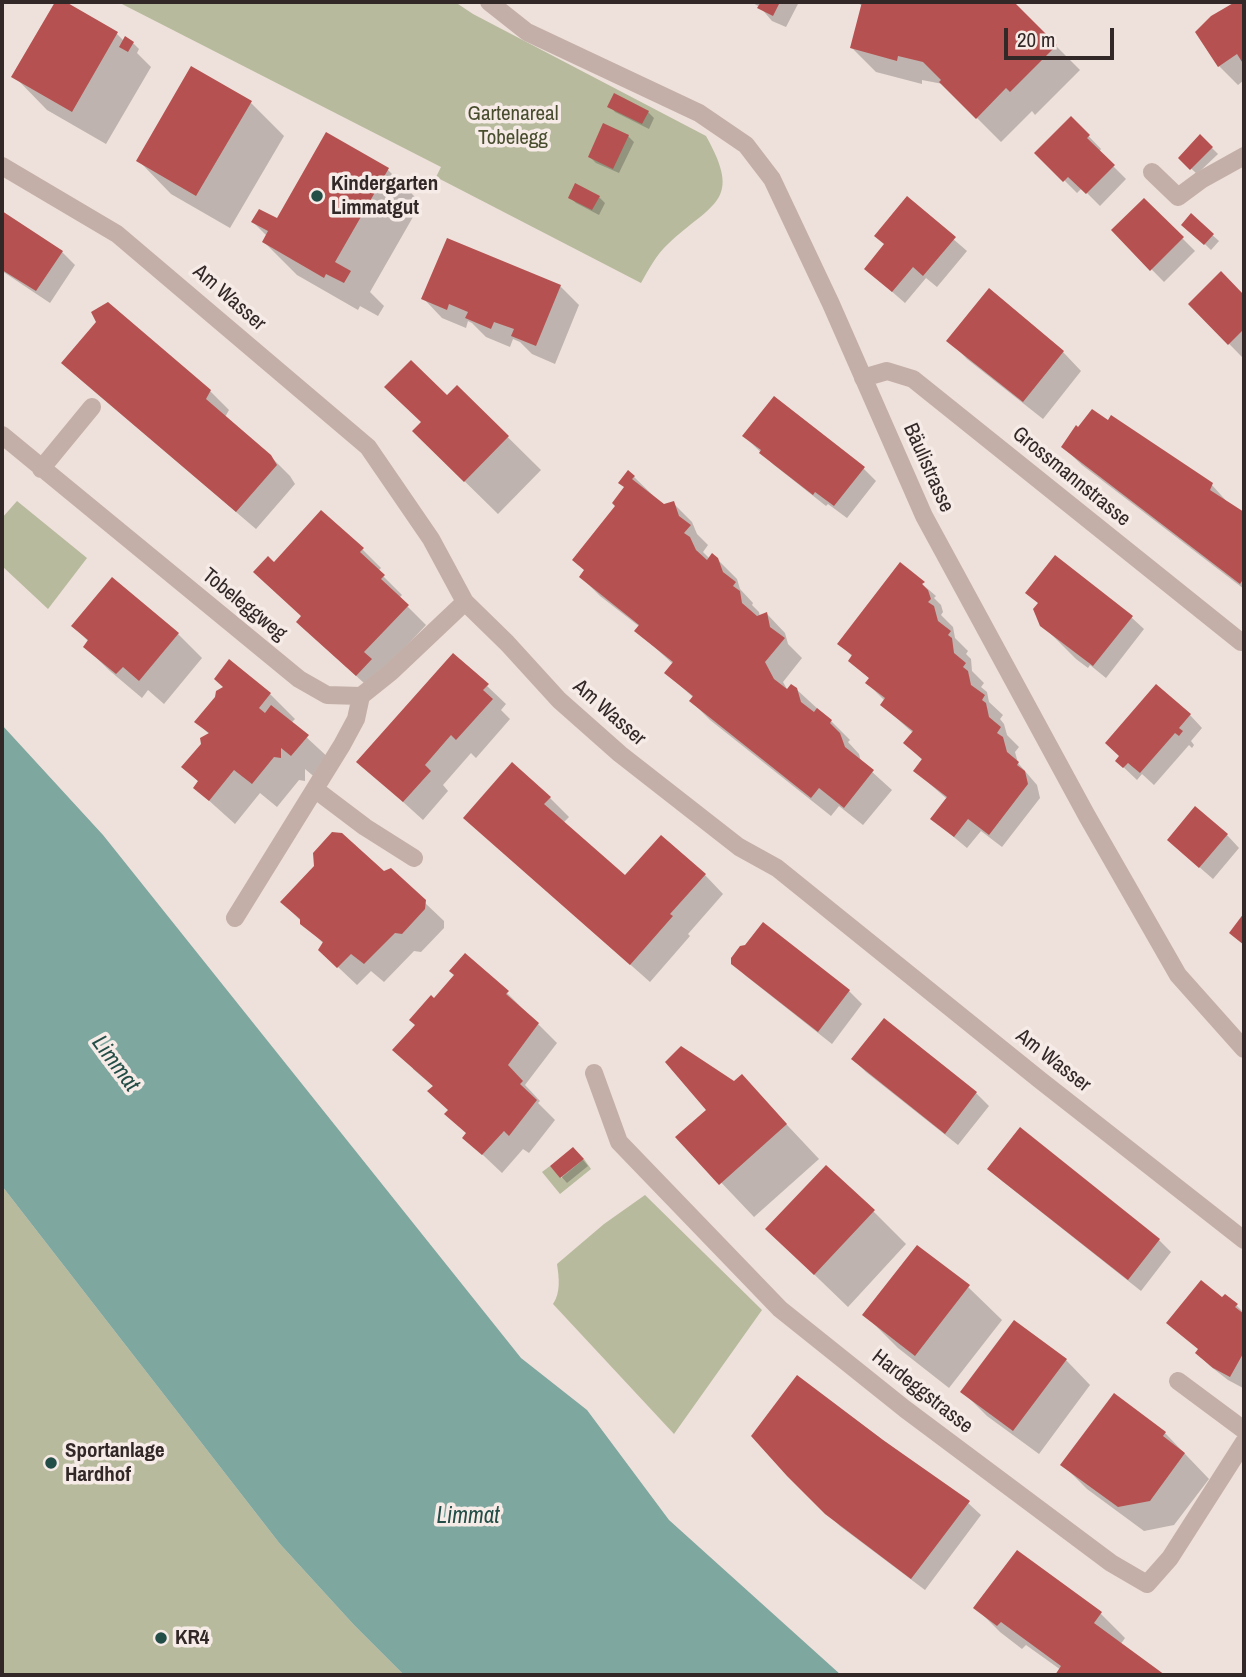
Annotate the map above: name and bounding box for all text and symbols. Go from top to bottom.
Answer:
scale bar [1008,14,1118,58]
text: 20 m [1017,25,1055,54]
park label: Gartenareal Tobelegg [468,101,558,151]
place label: Kindergarten Limmatgut [331,171,438,221]
marker: Kindergarten Limmatgut [309,188,325,204]
street label: Am Wasser [187,260,271,336]
street label: Bäulistrasse [897,420,959,516]
street label: Grossmannstrasse [1007,422,1135,532]
street label: Tobeleggweg [197,563,291,647]
street label: Am Wasser [567,675,651,751]
street label: Am Wasser [1010,1024,1096,1098]
water label: Limmat [85,1031,145,1097]
street label: Hardeggstrasse [866,1345,978,1439]
place label: Sportanlage Hardhof [65,1438,165,1488]
marker: Sportanlage Hardhof [43,1455,59,1471]
water label: Limmat [437,1503,499,1531]
place label: KR4 [175,1625,209,1651]
marker: KR4 [153,1630,169,1646]

